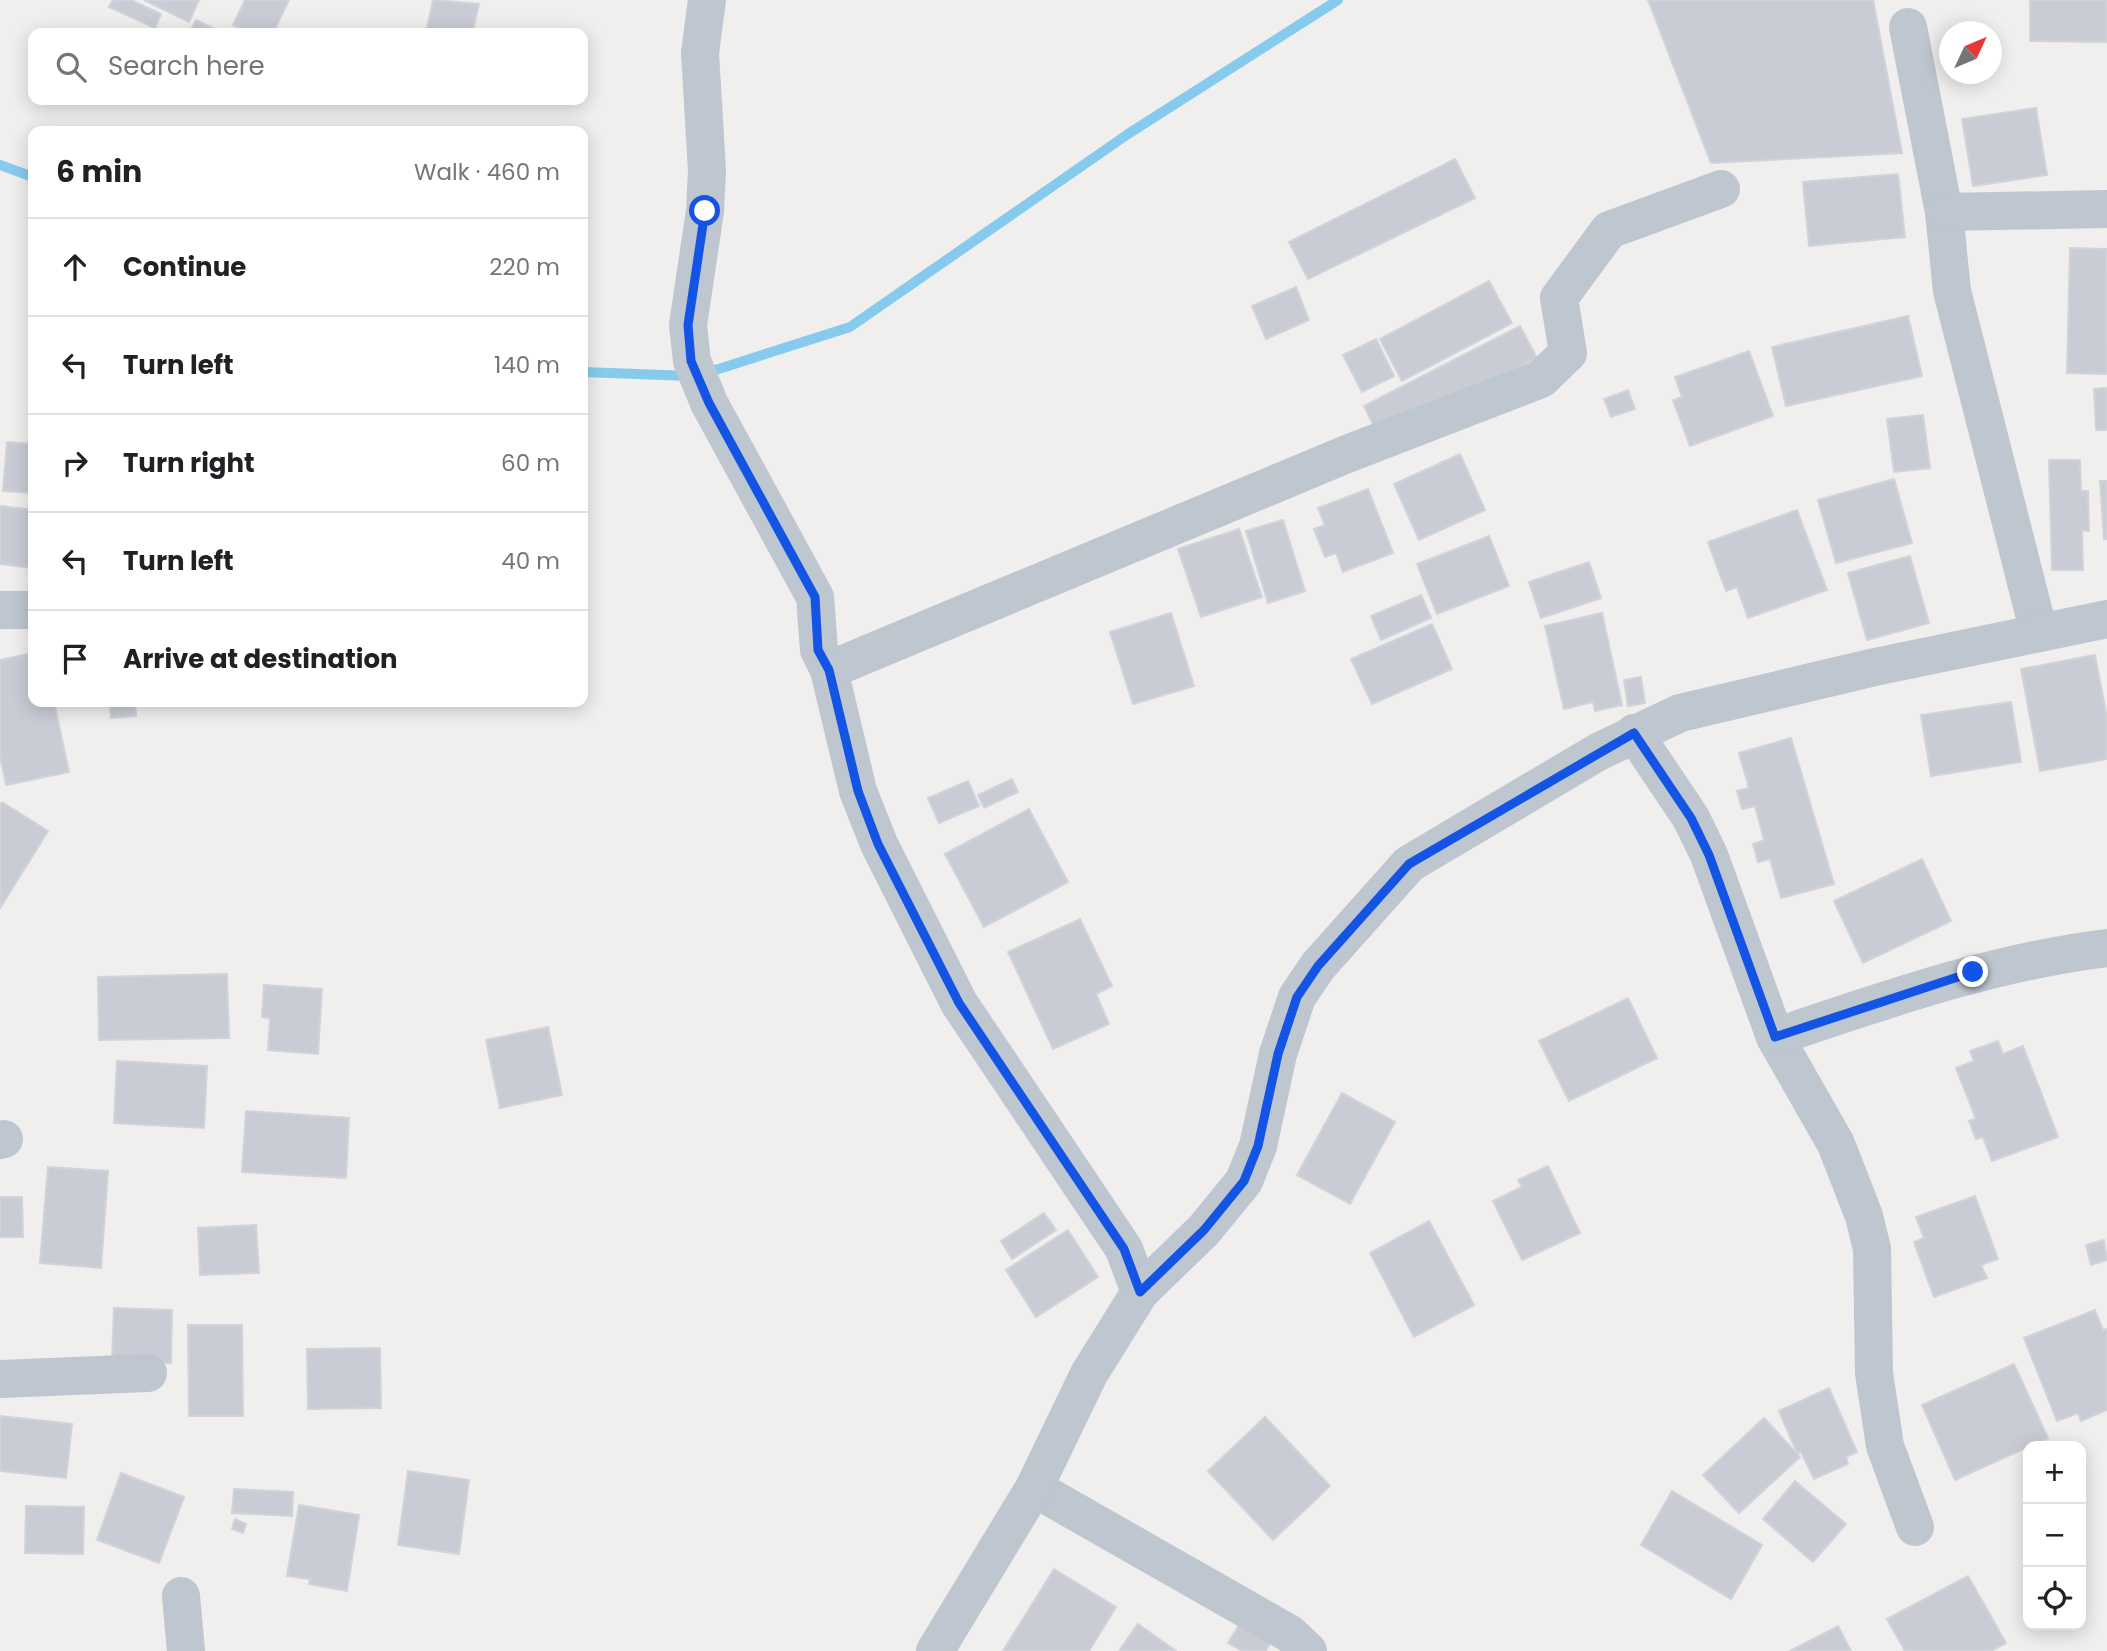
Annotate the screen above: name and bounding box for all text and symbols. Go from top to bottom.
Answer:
north arrow [1939,21,2002,84]
search box [28,28,588,105]
icon: search [52,48,90,86]
text: Search here [108,48,265,84]
text: 6 min [56,150,142,193]
text: Walk · 460 m [414,156,560,188]
route start [689,195,720,226]
icon: ahead [56,248,94,286]
text: Continue [123,249,246,285]
text: 220 m [489,251,560,283]
icon: left [56,346,94,384]
text: Turn left [123,347,234,383]
text: 140 m [494,349,560,381]
icon: right [56,444,94,482]
text: Turn right [123,445,255,481]
text: 60 m [501,447,560,479]
icon: left [56,542,94,580]
text: Turn left [123,543,234,579]
text: 40 m [501,545,560,577]
icon: arrive [56,640,94,678]
text: Arrive at destination [123,641,398,677]
route end [1957,956,1988,987]
map controls [2023,1441,2086,1630]
button: + [2023,1441,2086,1504]
button: − [2023,1504,2086,1567]
button: locate [2023,1567,2086,1630]

